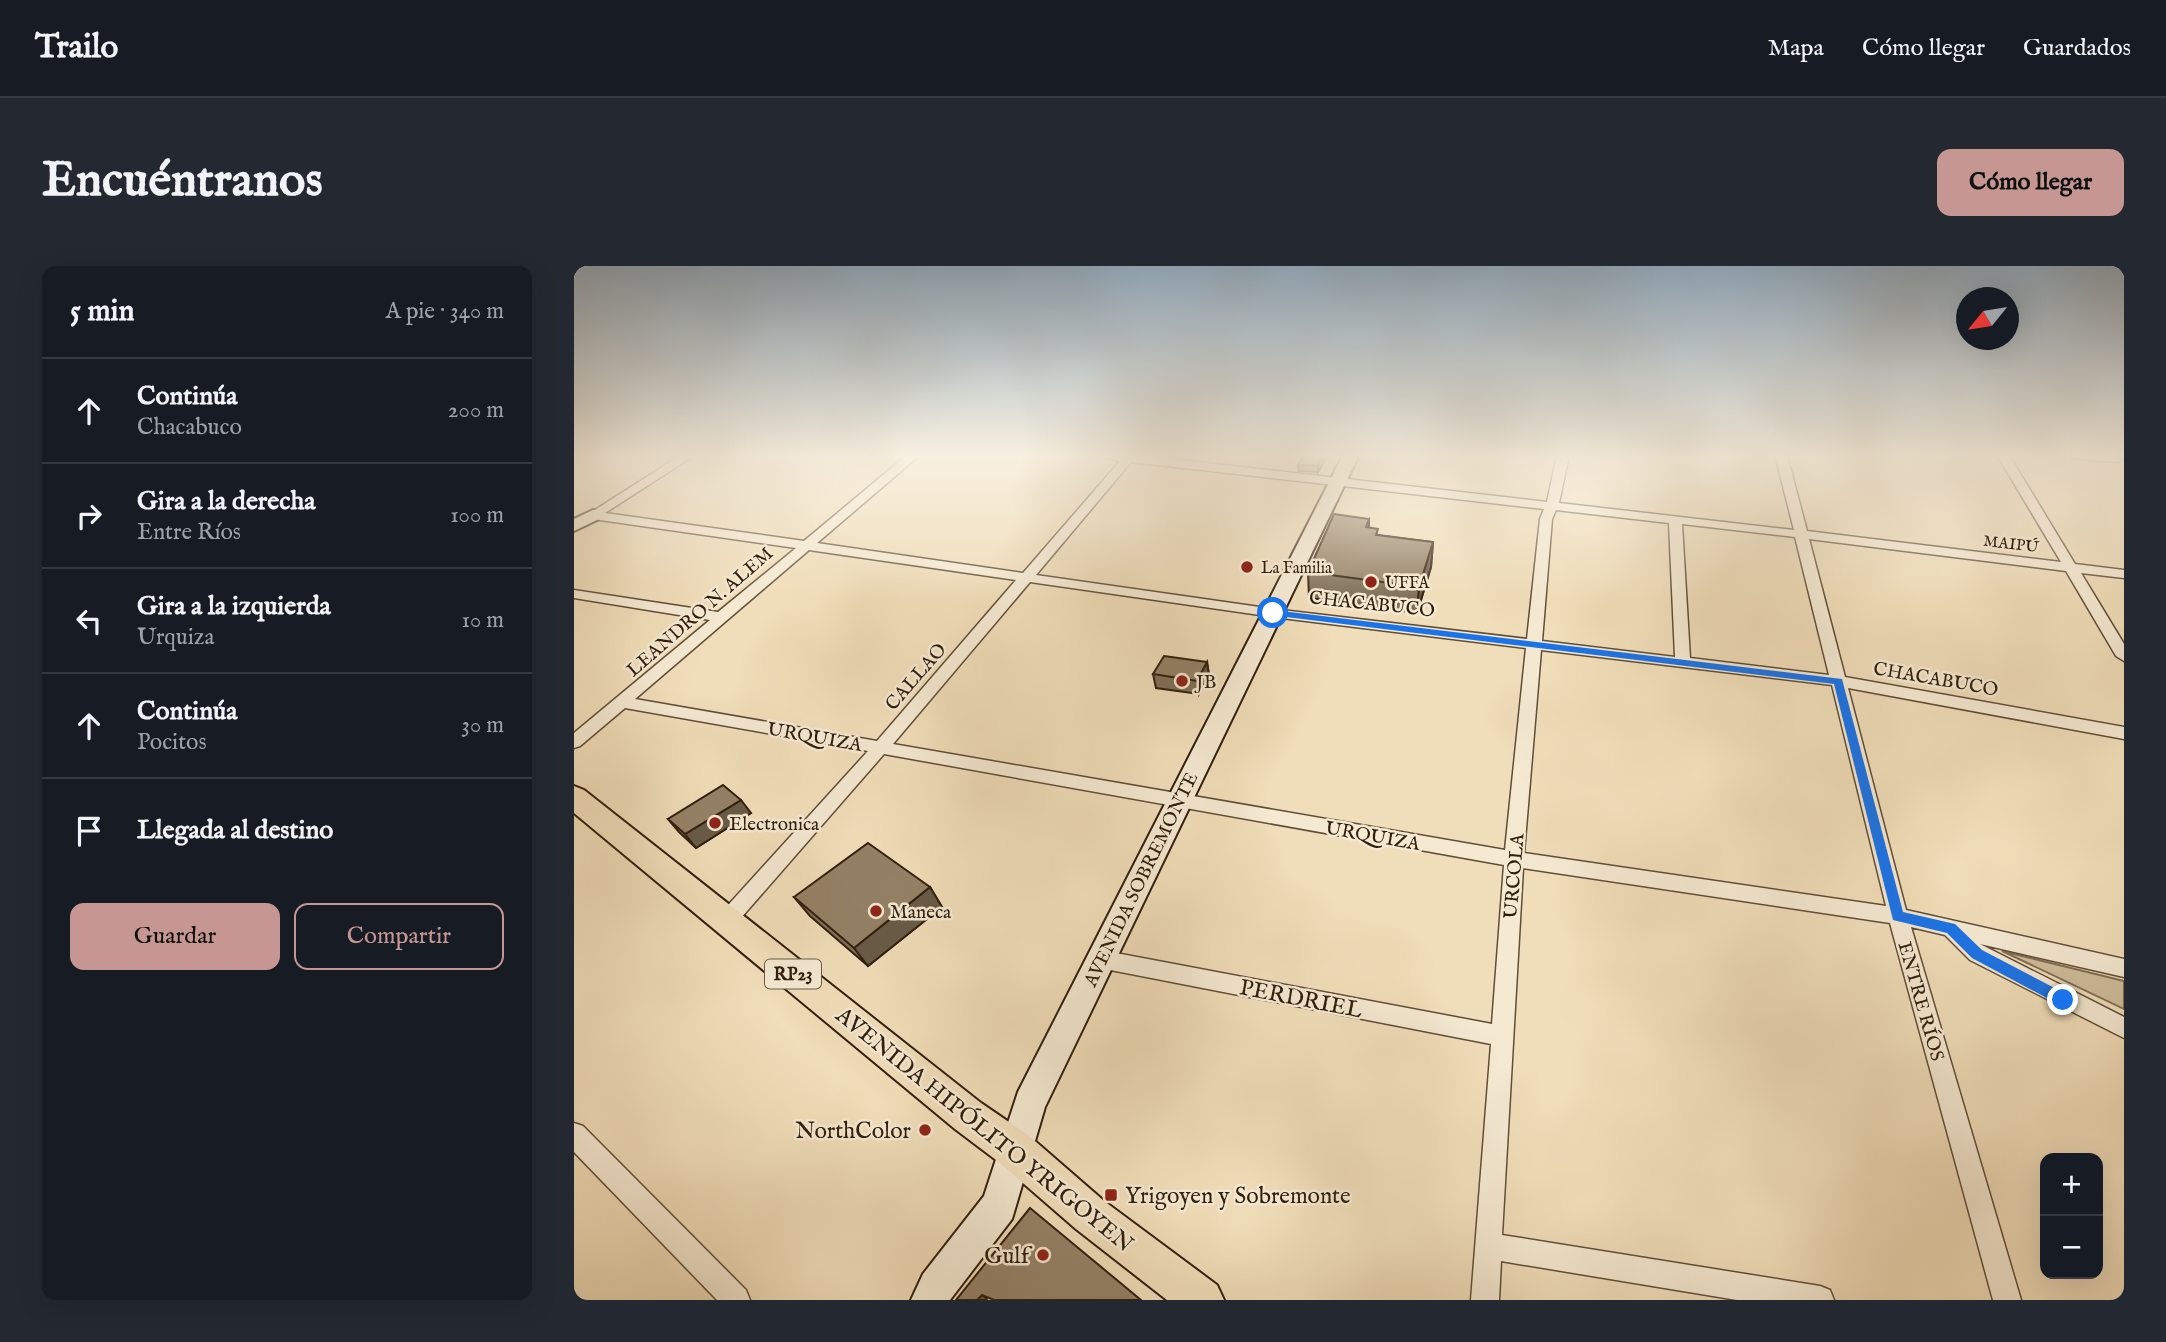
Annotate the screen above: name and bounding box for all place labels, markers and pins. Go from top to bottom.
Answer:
marker: La Familia [1239,559,1255,575]
place label: La Familia [1261,559,1332,579]
marker: UFFA [1363,574,1379,590]
place label: UFFA [1385,574,1430,594]
place label: JB [1194,671,1216,695]
marker: JB [1174,673,1190,689]
place label: Electronica [729,813,820,837]
marker: Electronica [707,815,723,831]
place label: Maneca [890,901,952,925]
marker: Maneca [868,903,884,919]
place label: NorthColor [795,1117,912,1146]
marker: NorthColor [917,1122,933,1138]
place label: Yrigoyen y Sobremonte [1125,1182,1351,1211]
marker: Yrigoyen y Sobremonte [1103,1187,1119,1203]
place label: Gulf [984,1242,1033,1271]
marker: Gulf [1035,1247,1051,1263]

